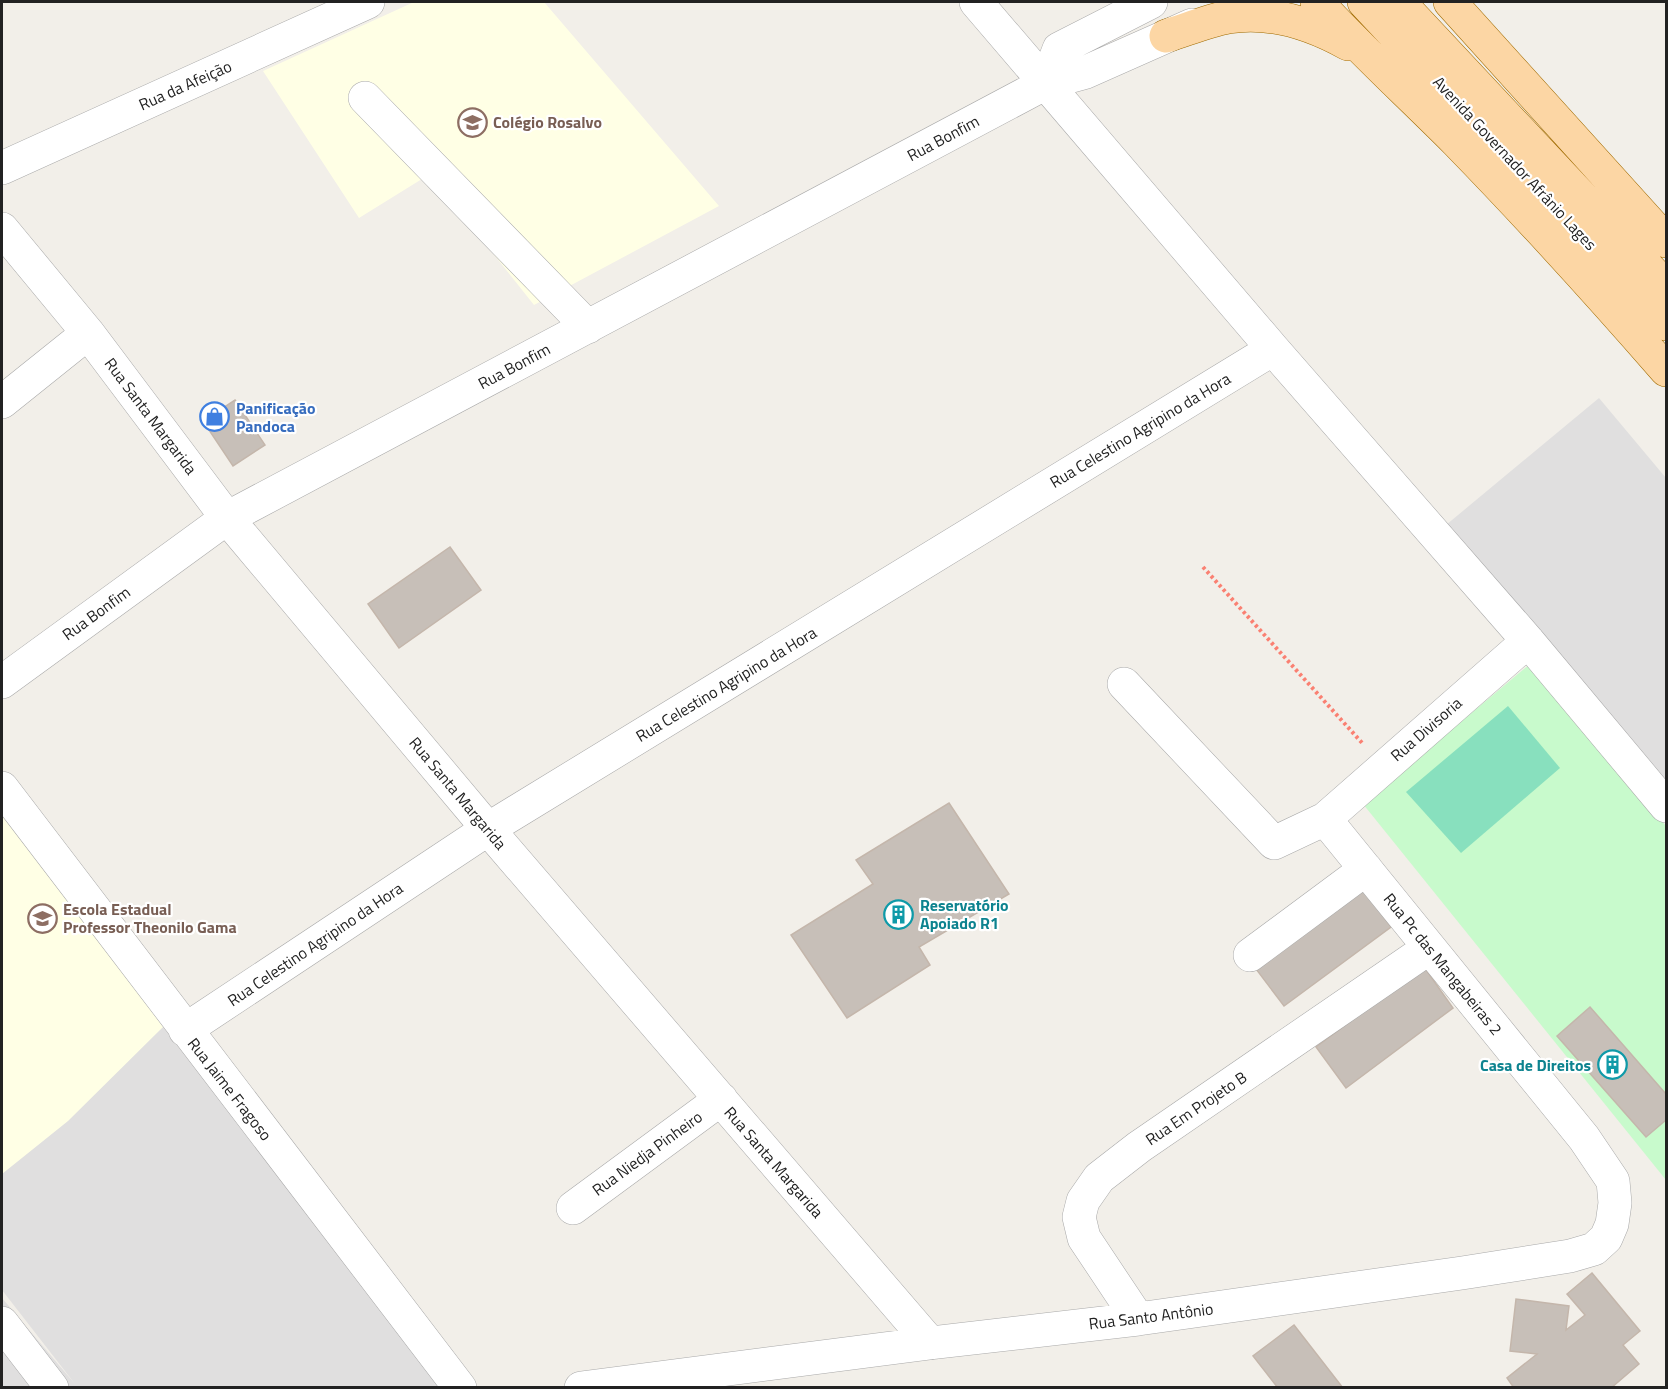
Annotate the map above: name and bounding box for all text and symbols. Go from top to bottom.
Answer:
street label: Rua da Afeição [135,54,235,116]
street label: Avenida Governador Afrânio Lages [1428,70,1602,256]
school or university icon: Colégio Rosalvo [456,106,488,138]
street label: Rua Bonfim [903,109,983,167]
place label: Colégio Rosalvo [493,110,602,134]
street label: Rua Bonfim [474,337,554,395]
street label: Rua Santa Margarida [99,353,203,479]
street label: Rua Celestino Agripino da Hora [1045,366,1235,494]
place label: Panificação Pandoca [236,396,315,438]
shop icon: Panificação Pandoca [199,401,231,433]
street label: Rua Bonfim [57,580,135,646]
street label: Rua Celestino Agripino da Hora [631,620,821,748]
street label: Rua Divisoria [1385,691,1467,767]
street label: Rua Santa Margarida [404,731,512,855]
street label: Rua Celestino Agripino da Hora [222,876,408,1012]
street label: Rua Pc das Mangabeiras 2 [1378,888,1508,1040]
place label: Reservatório Apoiado R1 [920,893,1009,935]
place label: Escola Estadual Professor Theonilo Gama [63,897,237,939]
building icon: Reservatório Apoiado R1 [883,898,915,930]
school or university icon: Escola Estadual Professor Theonilo Gama [26,902,58,934]
street label: Rua Jaime Fragoso [182,1032,278,1146]
building icon: Casa de Direitos [1596,1049,1628,1081]
place label: Casa de Direitos [1480,1053,1591,1077]
street label: Rua Em Projeto B [1140,1065,1252,1151]
street label: Rua Santa Margarida [719,1101,829,1223]
street label: Rua Niedja Pinheiro [587,1105,707,1201]
street label: Rua Santo Antônio [1087,1296,1215,1336]

